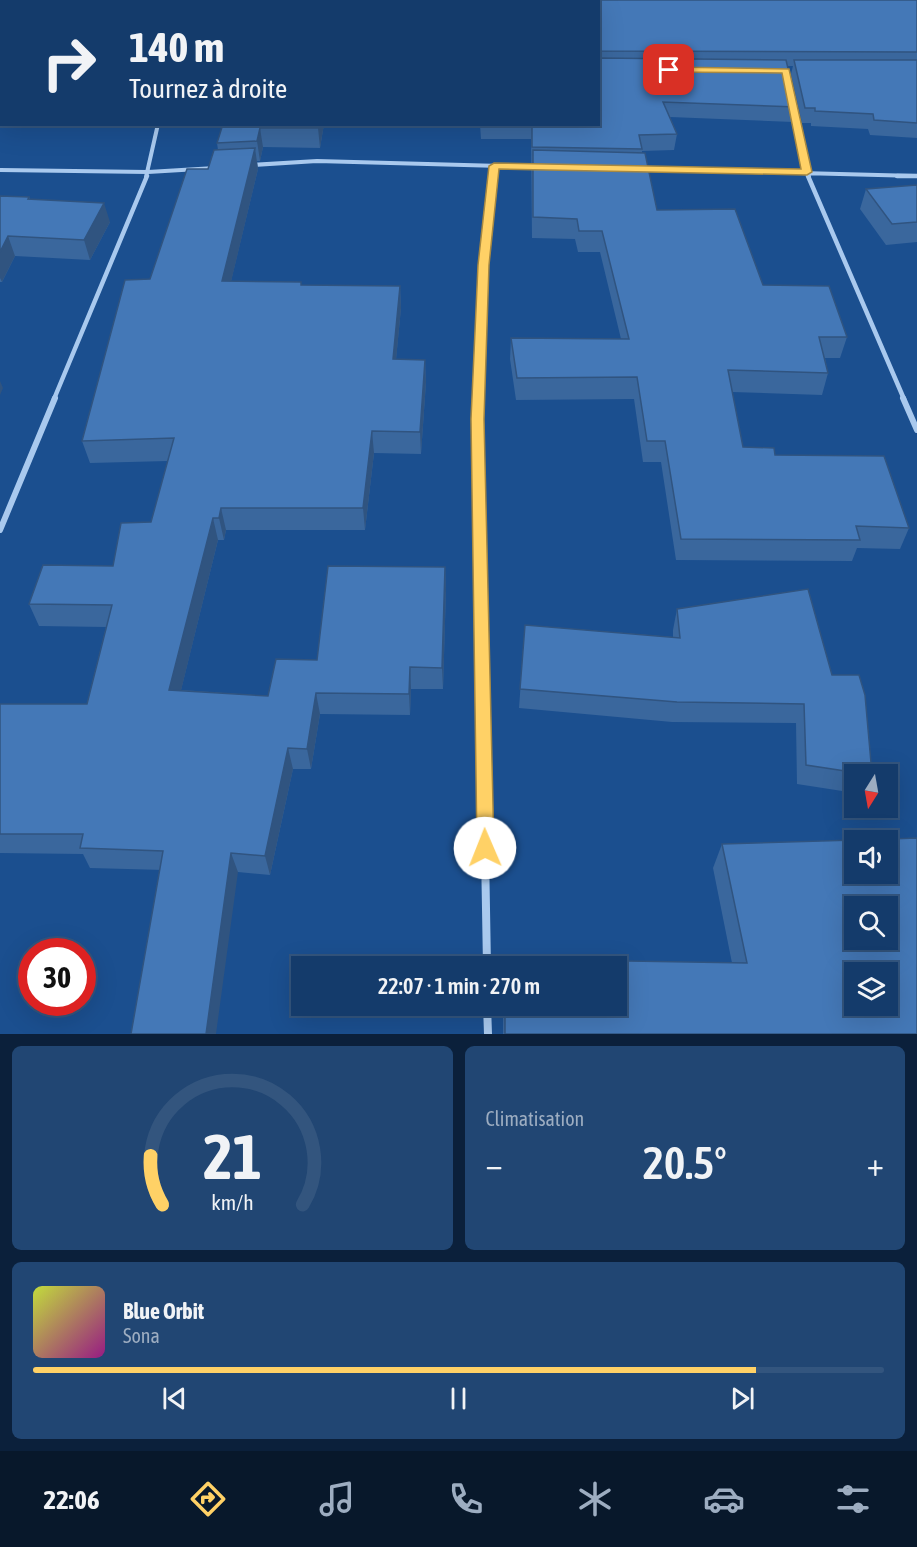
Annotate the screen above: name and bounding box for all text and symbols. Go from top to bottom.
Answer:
text: 140 m [129,23,224,71]
icon: right [30,24,108,102]
pin [643,44,694,95]
icon: arrive [652,53,685,86]
text: Tournez à droite [129,73,287,104]
north arrow [844,764,898,818]
map controls [844,764,898,1016]
position arrow [453,816,517,880]
button: sound [844,830,898,884]
button: search [844,896,898,950]
speed limit sign: 30 [18,938,96,1016]
button: layers [844,962,898,1016]
text: 22:07 · 1 min · 270 m [378,973,540,999]
text: Climatisation [486,1107,584,1130]
text: 21 [203,1121,262,1192]
text: 20.5° [643,1137,727,1189]
text: − [486,1145,503,1183]
text: + [867,1145,884,1183]
text: km/h [211,1190,254,1215]
text: Blue Orbit [123,1298,204,1324]
text: Sona [123,1324,160,1347]
icon: previous [158,1382,191,1415]
icon: pause [442,1382,475,1415]
icon: next [726,1382,759,1415]
icon: directions [187,1478,229,1520]
icon: music [316,1478,358,1520]
icon: phone [445,1478,487,1520]
icon: climate [574,1478,616,1520]
icon: car [703,1478,745,1520]
icon: filters [832,1478,874,1520]
text: 22:06 [43,1484,100,1515]

